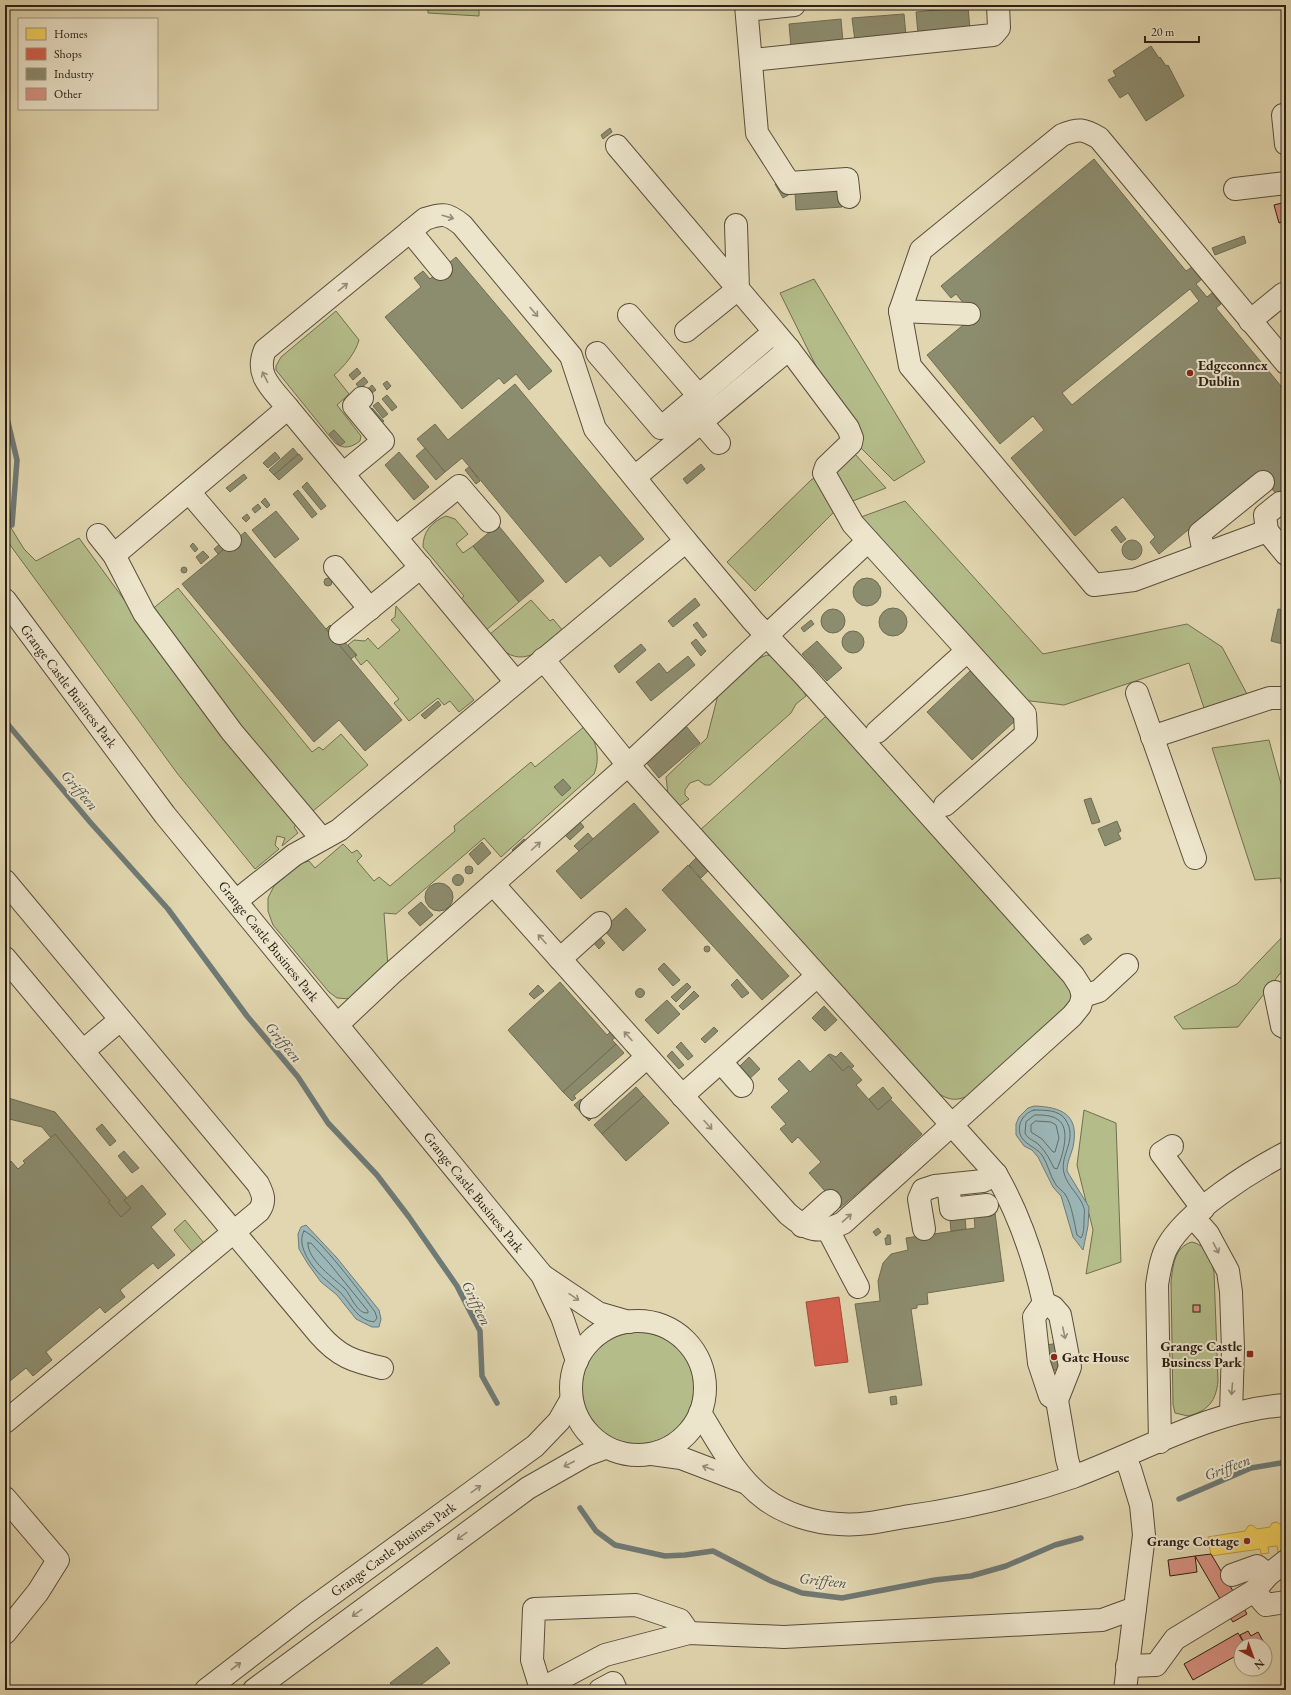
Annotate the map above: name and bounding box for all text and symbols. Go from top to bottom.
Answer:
legend [18,18,158,110]
scale bar [1145,18,1199,44]
text: 20 m [1151,24,1175,40]
text: Homes [54,26,88,42]
text: Shops [54,46,82,62]
text: Industry [54,66,94,82]
text: Other [54,86,82,102]
one-way arrow [441,213,454,221]
one-way arrow [338,282,349,291]
one-way arrow [530,306,539,317]
place label: Edgeconnex Dublin [1198,356,1268,390]
marker: Edgeconnex Dublin [1185,368,1195,378]
one-way arrow [261,372,268,384]
street label: Grange Castle Business Park [17,621,122,752]
water label: Griffeen [57,766,103,814]
one-way arrow [531,841,541,851]
street label: Grange Castle Business Park [215,877,324,1005]
one-way arrow [538,934,547,944]
water label: Griffeen [261,1018,307,1066]
one-way arrow [624,1030,633,1041]
one-way arrow [704,1120,713,1130]
street label: Grange Castle Business Park [420,1128,529,1256]
one-way arrow [842,1214,852,1223]
one-way arrow [1213,1242,1220,1254]
water label: Griffeen [458,1277,496,1329]
one-way arrow [568,1293,579,1301]
one-way arrow [1060,1326,1068,1339]
place label: Grange Castle Business Park [1160,1337,1242,1371]
place label: Gate House [1062,1348,1130,1366]
marker: Grange Castle Business Park [1245,1349,1255,1359]
marker: Gate House [1049,1352,1059,1362]
one-way arrow [1229,1382,1236,1395]
water label: Griffeen [1201,1450,1253,1484]
one-way arrow [564,1460,576,1468]
one-way arrow [702,1463,714,1471]
one-way arrow [471,1485,482,1493]
street label: Grange Castle Business Park [327,1497,459,1600]
one-way arrow [457,1532,468,1540]
place label: Grange Cottage [1147,1532,1239,1550]
marker: Grange Cottage [1242,1536,1252,1546]
water label: Griffeen [798,1568,848,1592]
one-way arrow [352,1609,363,1618]
north arrow [1233,1637,1273,1677]
text: N [1252,1656,1268,1673]
one-way arrow [231,1662,242,1671]

